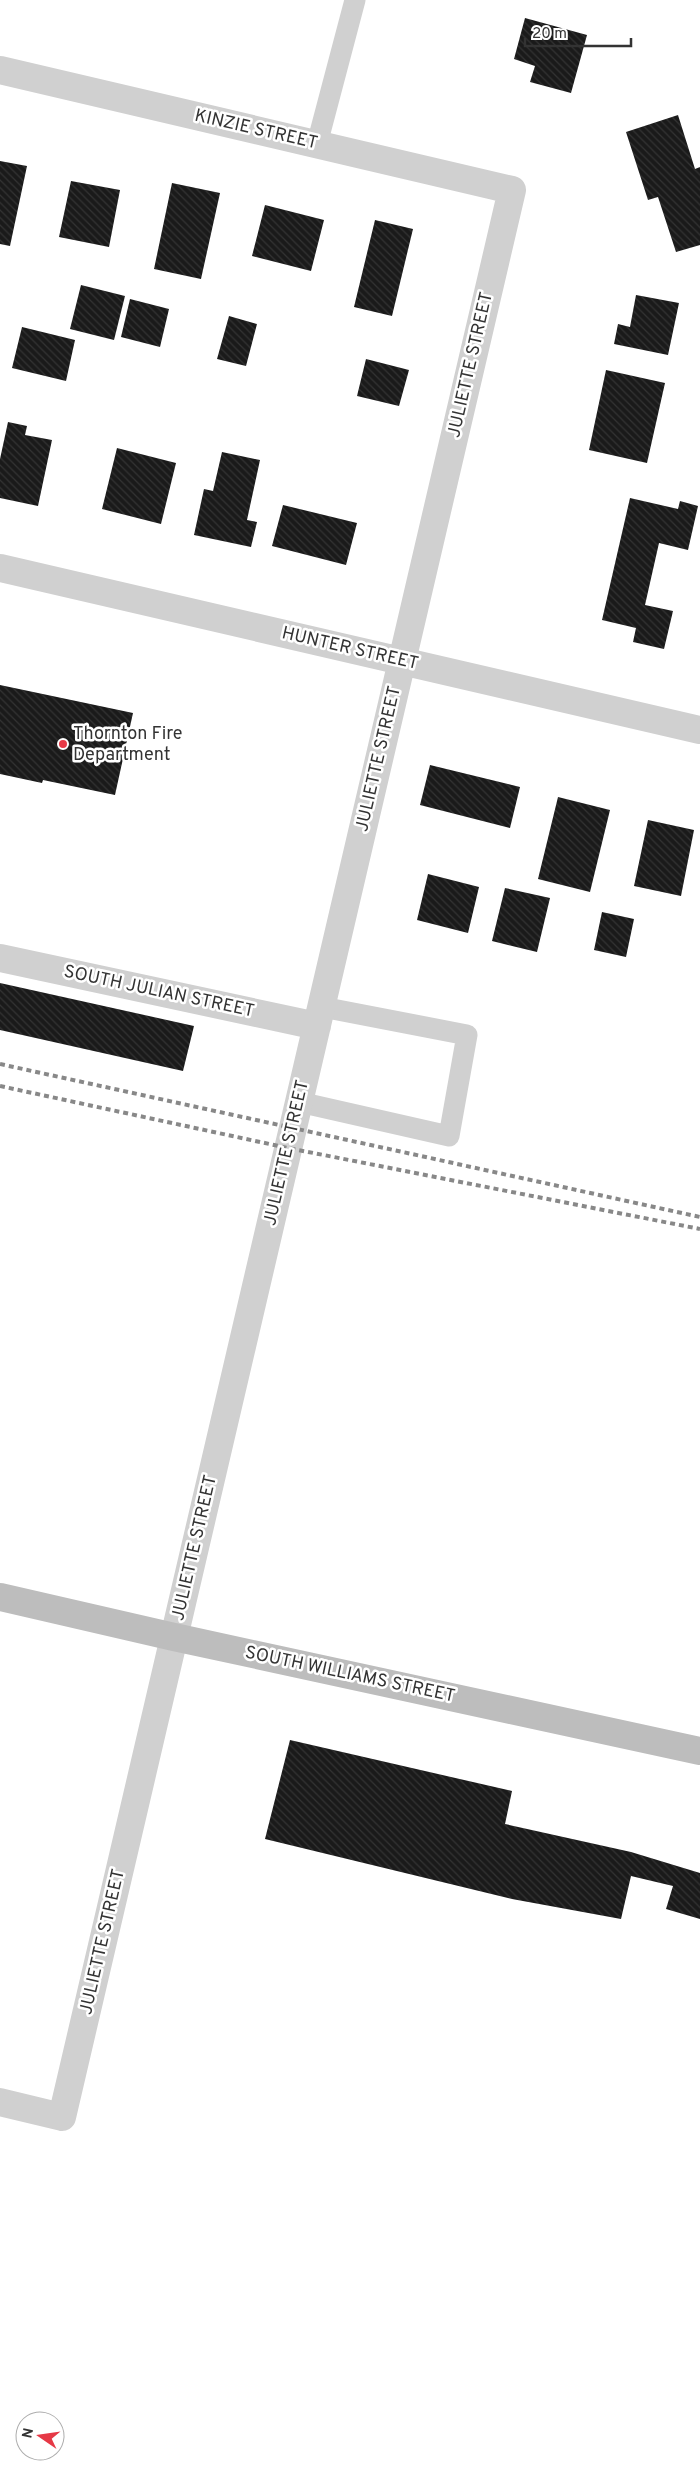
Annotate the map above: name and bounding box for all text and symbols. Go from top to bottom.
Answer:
scale bar [525,15,631,47]
text: 20 m [532,25,567,44]
street label: KINZIE STREET [192,105,320,155]
street label: JULIETTE STREET [443,290,499,440]
street label: HUNTER STREET [279,622,421,676]
street label: JULIETTE STREET [351,684,407,834]
place label: Thornton Fire Department [73,723,183,767]
marker: Thornton Fire Department [57,738,69,750]
street label: SOUTH JULIAN STREET [62,961,256,1023]
street label: JULIETTE STREET [259,1078,315,1228]
street label: JULIETTE STREET [167,1473,223,1623]
street label: SOUTH WILLIAMS STREET [243,1641,457,1709]
street label: JULIETTE STREET [75,1867,131,2017]
north arrow [15,2411,65,2461]
text: N [19,2427,38,2440]

